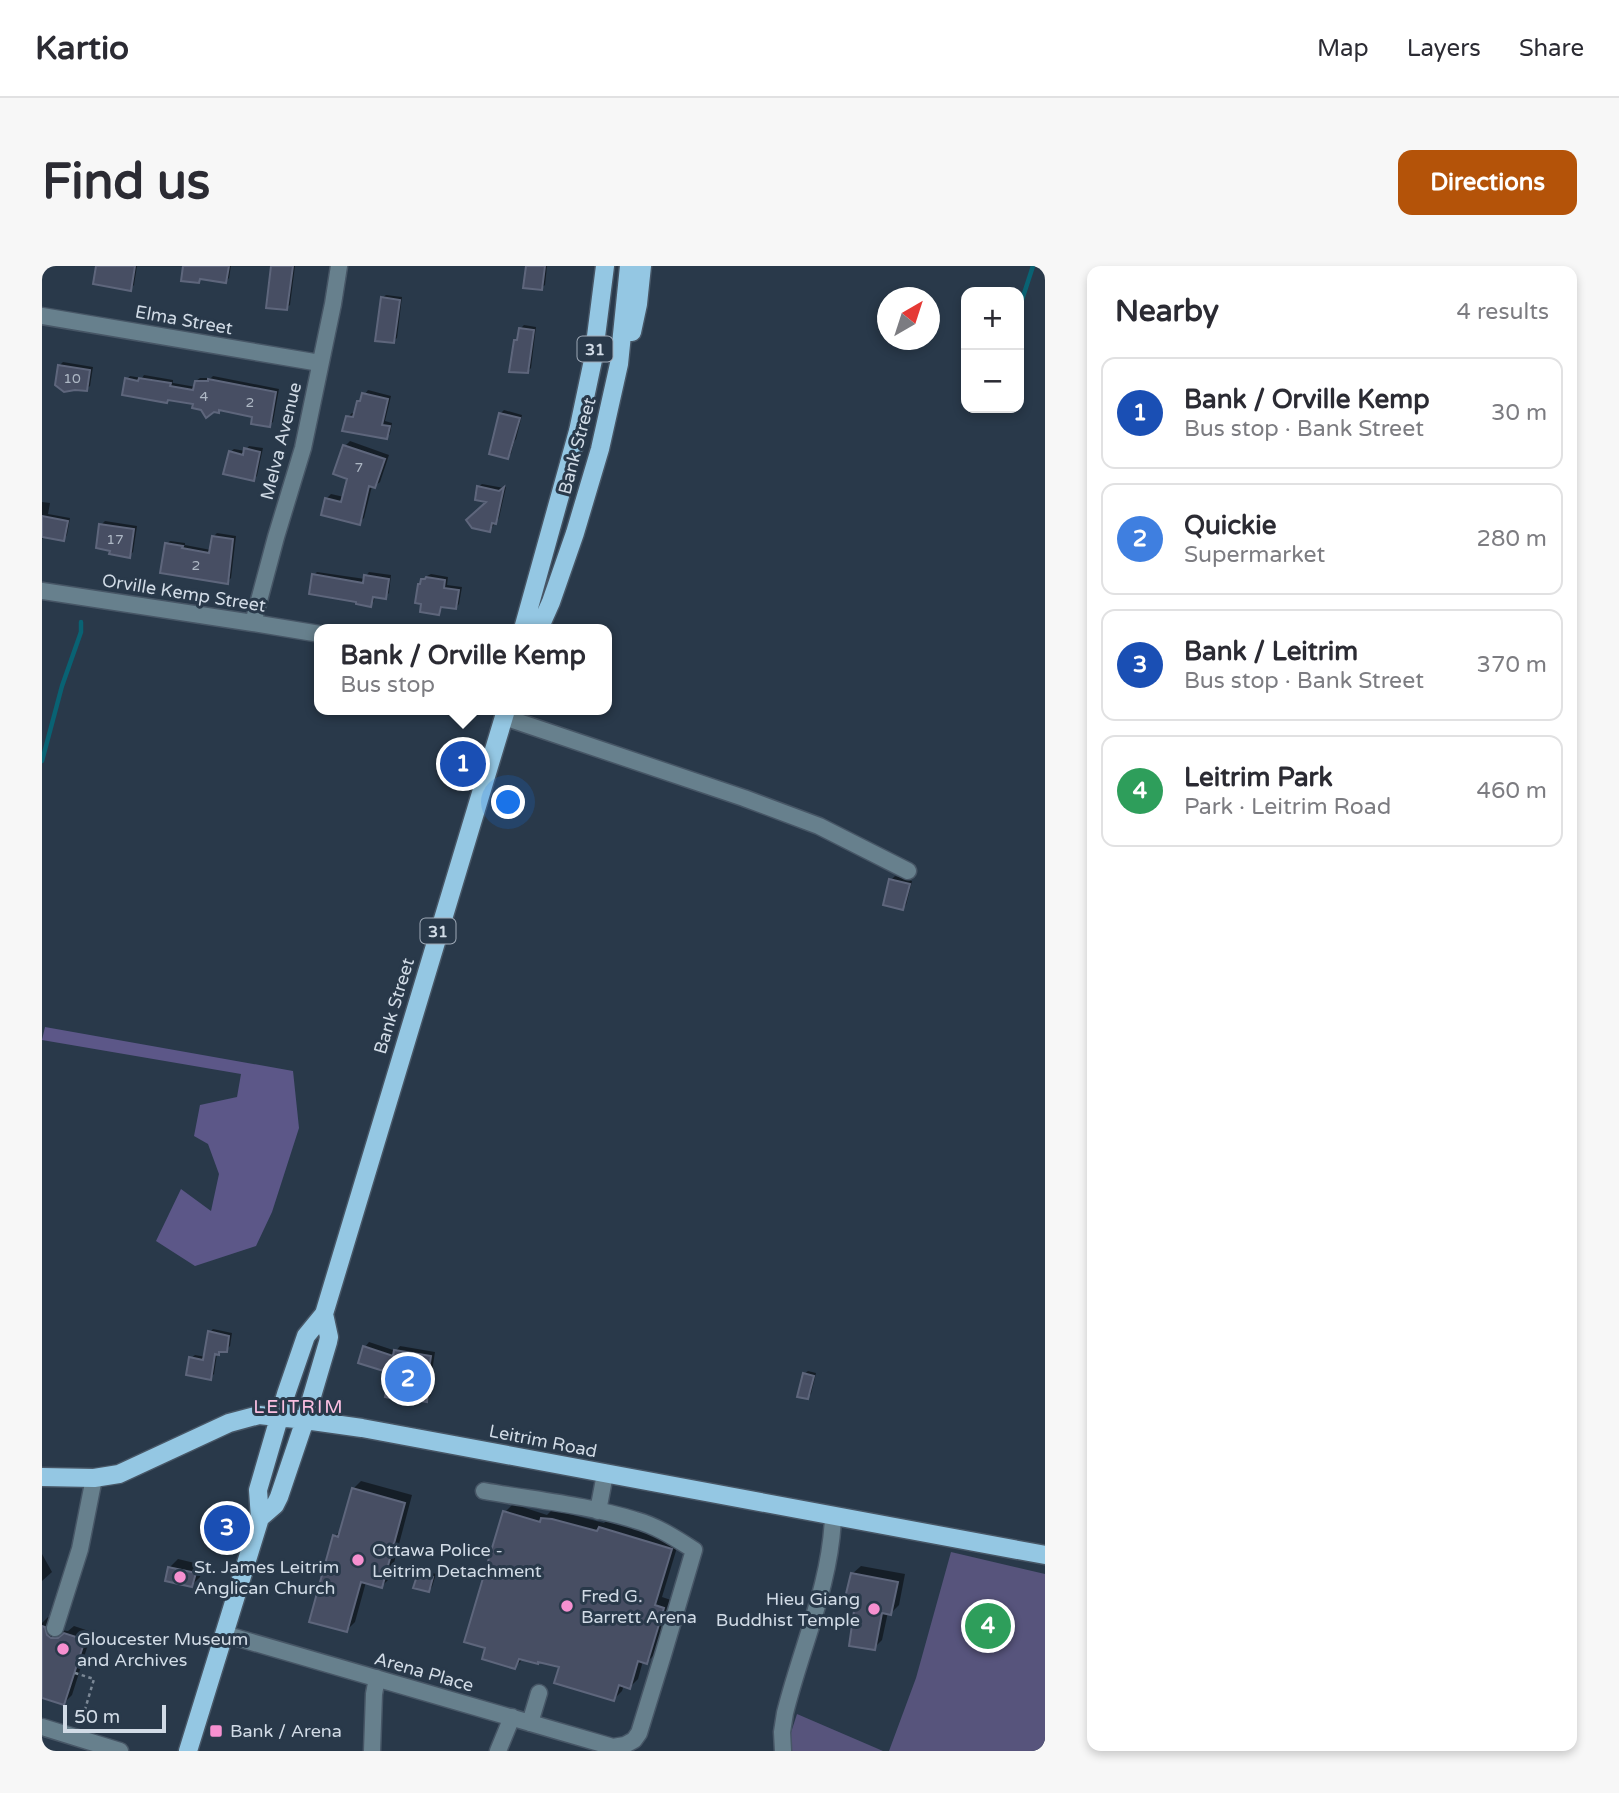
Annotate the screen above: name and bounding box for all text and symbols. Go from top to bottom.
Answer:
text: Kartio [35,29,129,68]
text: Map [1317,34,1369,63]
text: Layers [1407,34,1481,63]
text: Share [1519,34,1584,63]
button: Directions [1398,150,1577,215]
text: Find us [42,153,210,212]
north arrow [877,287,940,350]
map controls [961,287,1024,413]
button: + [961,287,1024,350]
text: Nearby [1115,293,1219,330]
text: 4 results [1456,298,1549,326]
street label: Elma Street [133,301,235,339]
road number: 31 [578,337,612,362]
button: − [961,350,1024,413]
house number: 10 [63,370,81,387]
street label: Melva Avenue [256,380,306,502]
text: Bank / Orville Kemp [1184,384,1430,415]
house number: 4 [200,388,209,405]
house number: 2 [246,394,254,411]
street label: Bank Street [553,395,601,497]
text: 1 [1133,399,1147,427]
text: 30 m [1491,399,1547,427]
text: Bus stop · Bank Street [1184,415,1424,443]
house number: 7 [355,459,363,476]
text: Quickie [1184,510,1276,541]
text: 2 [1133,525,1147,553]
text: 280 m [1477,525,1547,553]
house number: 17 [106,531,124,548]
text: Supermarket [1184,541,1325,569]
house number: 2 [192,557,200,574]
street label: Orville Kemp Street [101,569,268,617]
popup [314,624,612,715]
text: Bank / Leitrim [1184,636,1358,667]
text: Bank / Orville Kemp [340,640,586,671]
text: 3 [1133,651,1147,679]
text: 370 m [1477,651,1547,679]
text: Bus stop · Bank Street [1184,667,1424,695]
text: Bus stop [340,671,435,699]
pin: 1 [440,738,486,790]
text: Leitrim Park [1184,762,1333,793]
text: 4 [1133,777,1147,805]
text: 460 m [1477,777,1547,805]
your location [491,785,525,819]
text: Park · Leitrim Road [1184,793,1391,821]
road number: 31 [420,918,456,944]
street label: Bank Street [369,955,419,1057]
pin: 2 [385,1353,431,1405]
district label: LEITRIM [253,1396,345,1418]
street label: Leitrim Road [487,1420,599,1462]
pin: 3 [204,1502,250,1554]
place label: Ottawa Police - Leitrim Detachment [372,1539,542,1582]
marker: Ottawa Police - Leitrim Detachment [350,1552,366,1568]
place label: St. James Leitrim Anglican Church [194,1556,339,1599]
marker: St. James Leitrim Anglican Church [172,1569,188,1585]
place label: Fred G. Barrett Arena [581,1585,697,1628]
place label: Hieu Giang Buddhist Temple [716,1588,860,1631]
marker: Fred G. Barrett Arena [559,1598,575,1614]
pin: 4 [965,1600,1011,1652]
marker: Hieu Giang Buddhist Temple [866,1601,882,1617]
place label: Gloucester Museum and Archives [77,1628,248,1671]
marker: Gloucester Museum and Archives [55,1641,71,1657]
street label: Arena Place [372,1647,476,1697]
scale bar [63,1702,166,1734]
text: 50 m [74,1706,120,1728]
place label: Bank / Arena [230,1720,342,1742]
marker: Bank / Arena [208,1723,224,1739]

